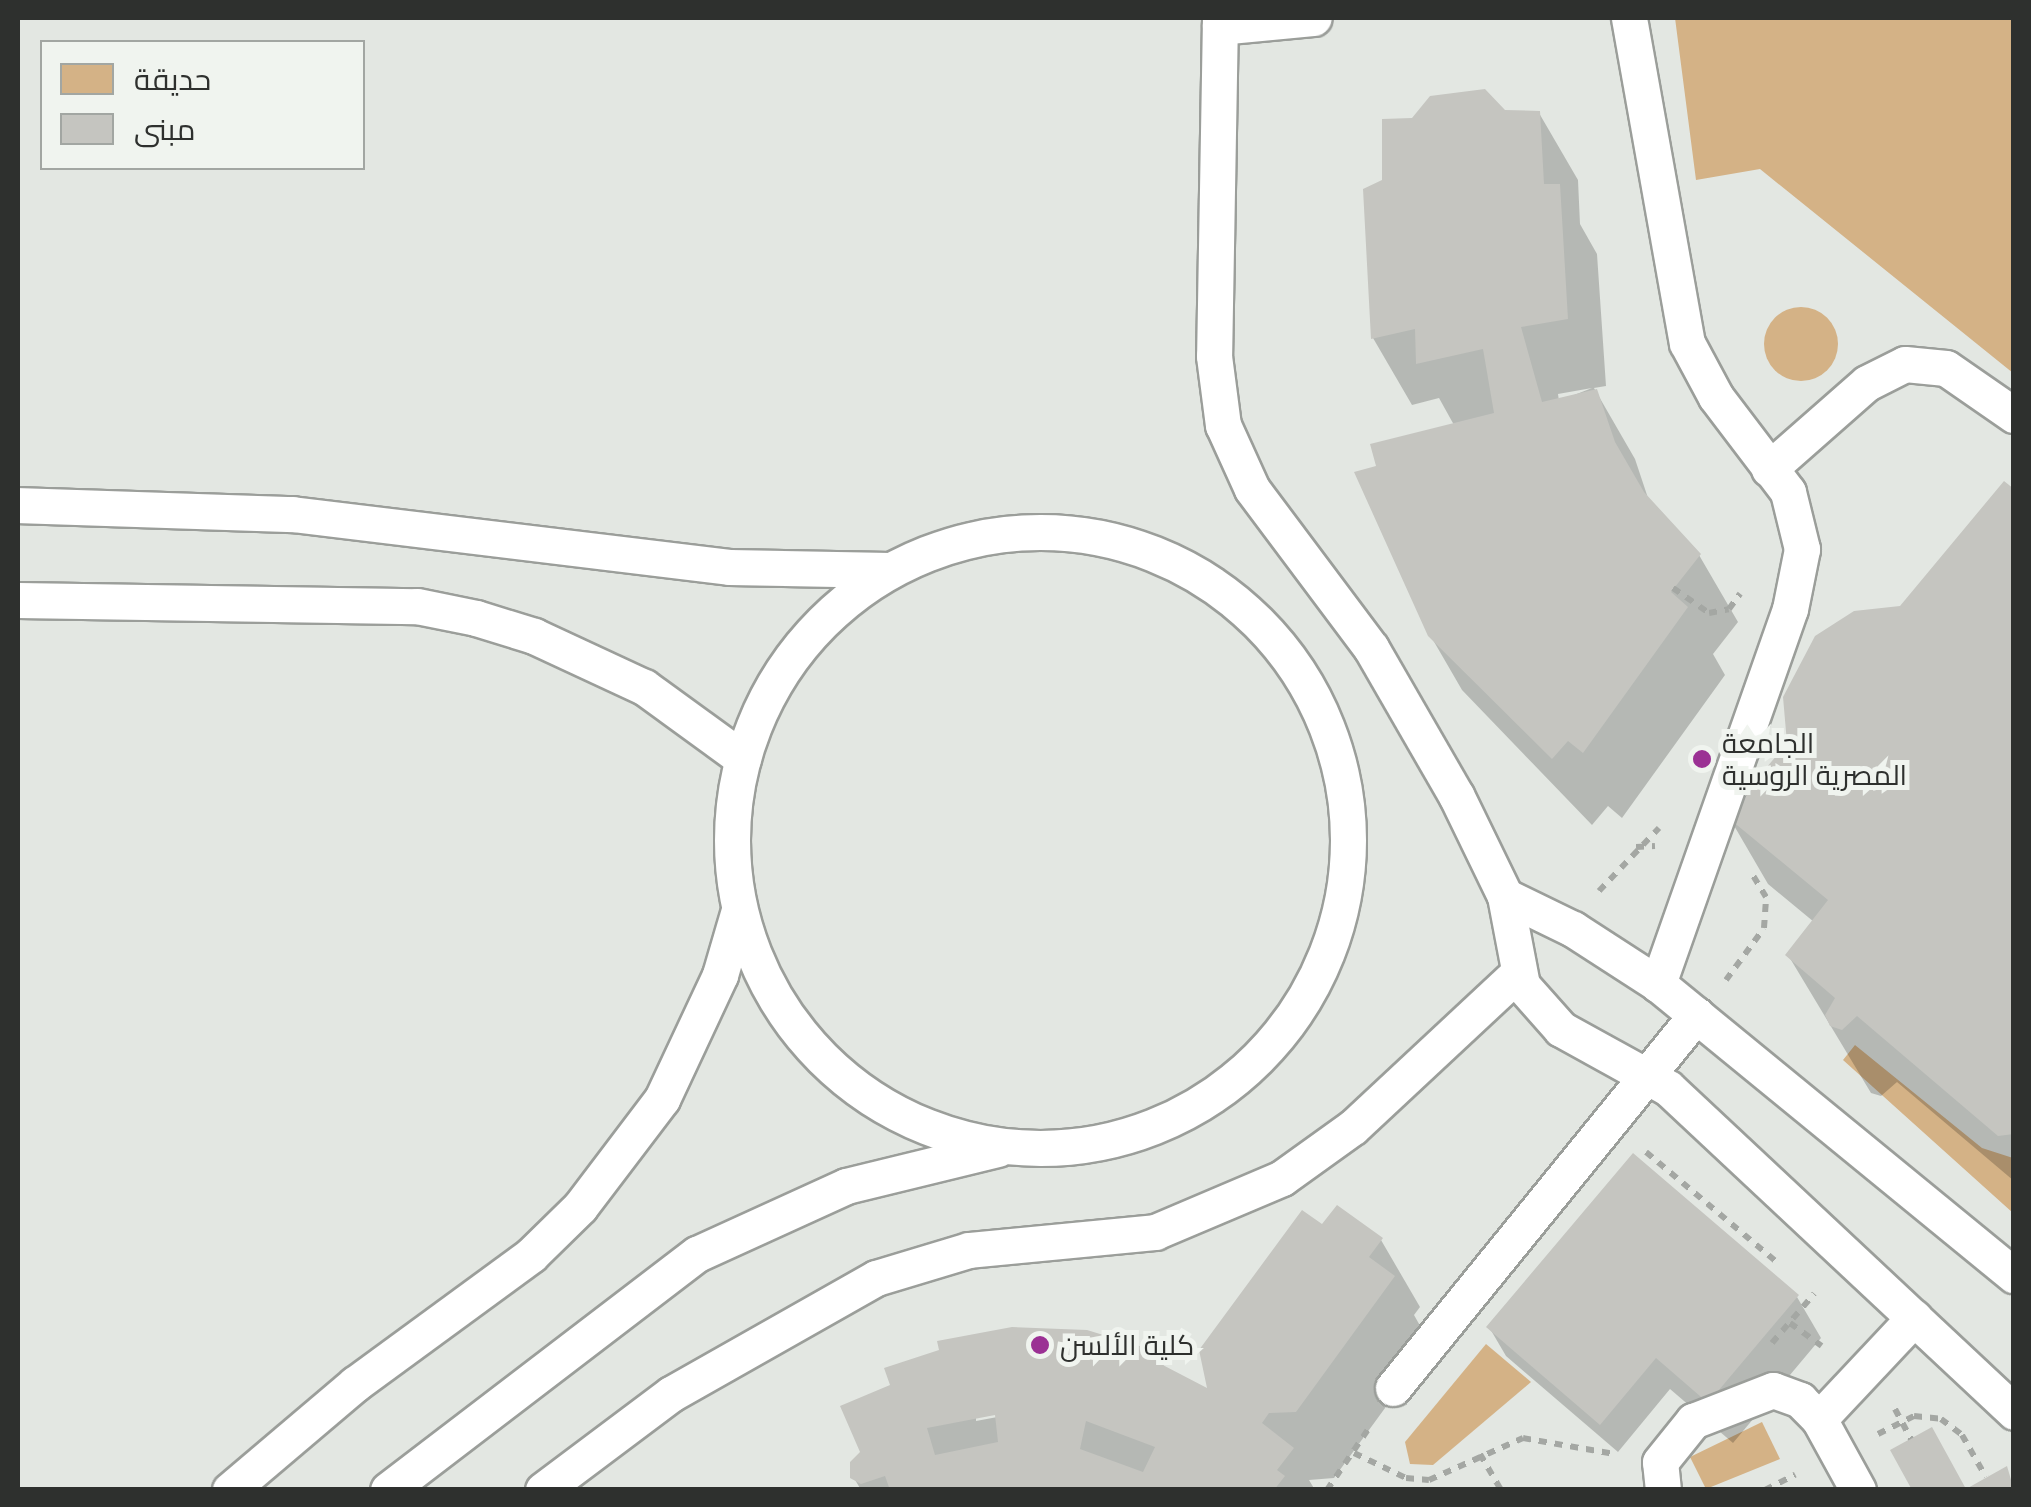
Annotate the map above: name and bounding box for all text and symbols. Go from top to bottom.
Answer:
legend [40,40,365,170]
text: حديقة [134,60,211,98]
text: مبنى [134,110,195,148]
place label: الجامعة المصرية الروسية [1722,726,1907,792]
marker: الجامعة المصرية الروسية [1691,748,1713,770]
place label: كلية الألسن [1060,1328,1194,1362]
marker: كلية الألسن [1029,1334,1051,1356]

